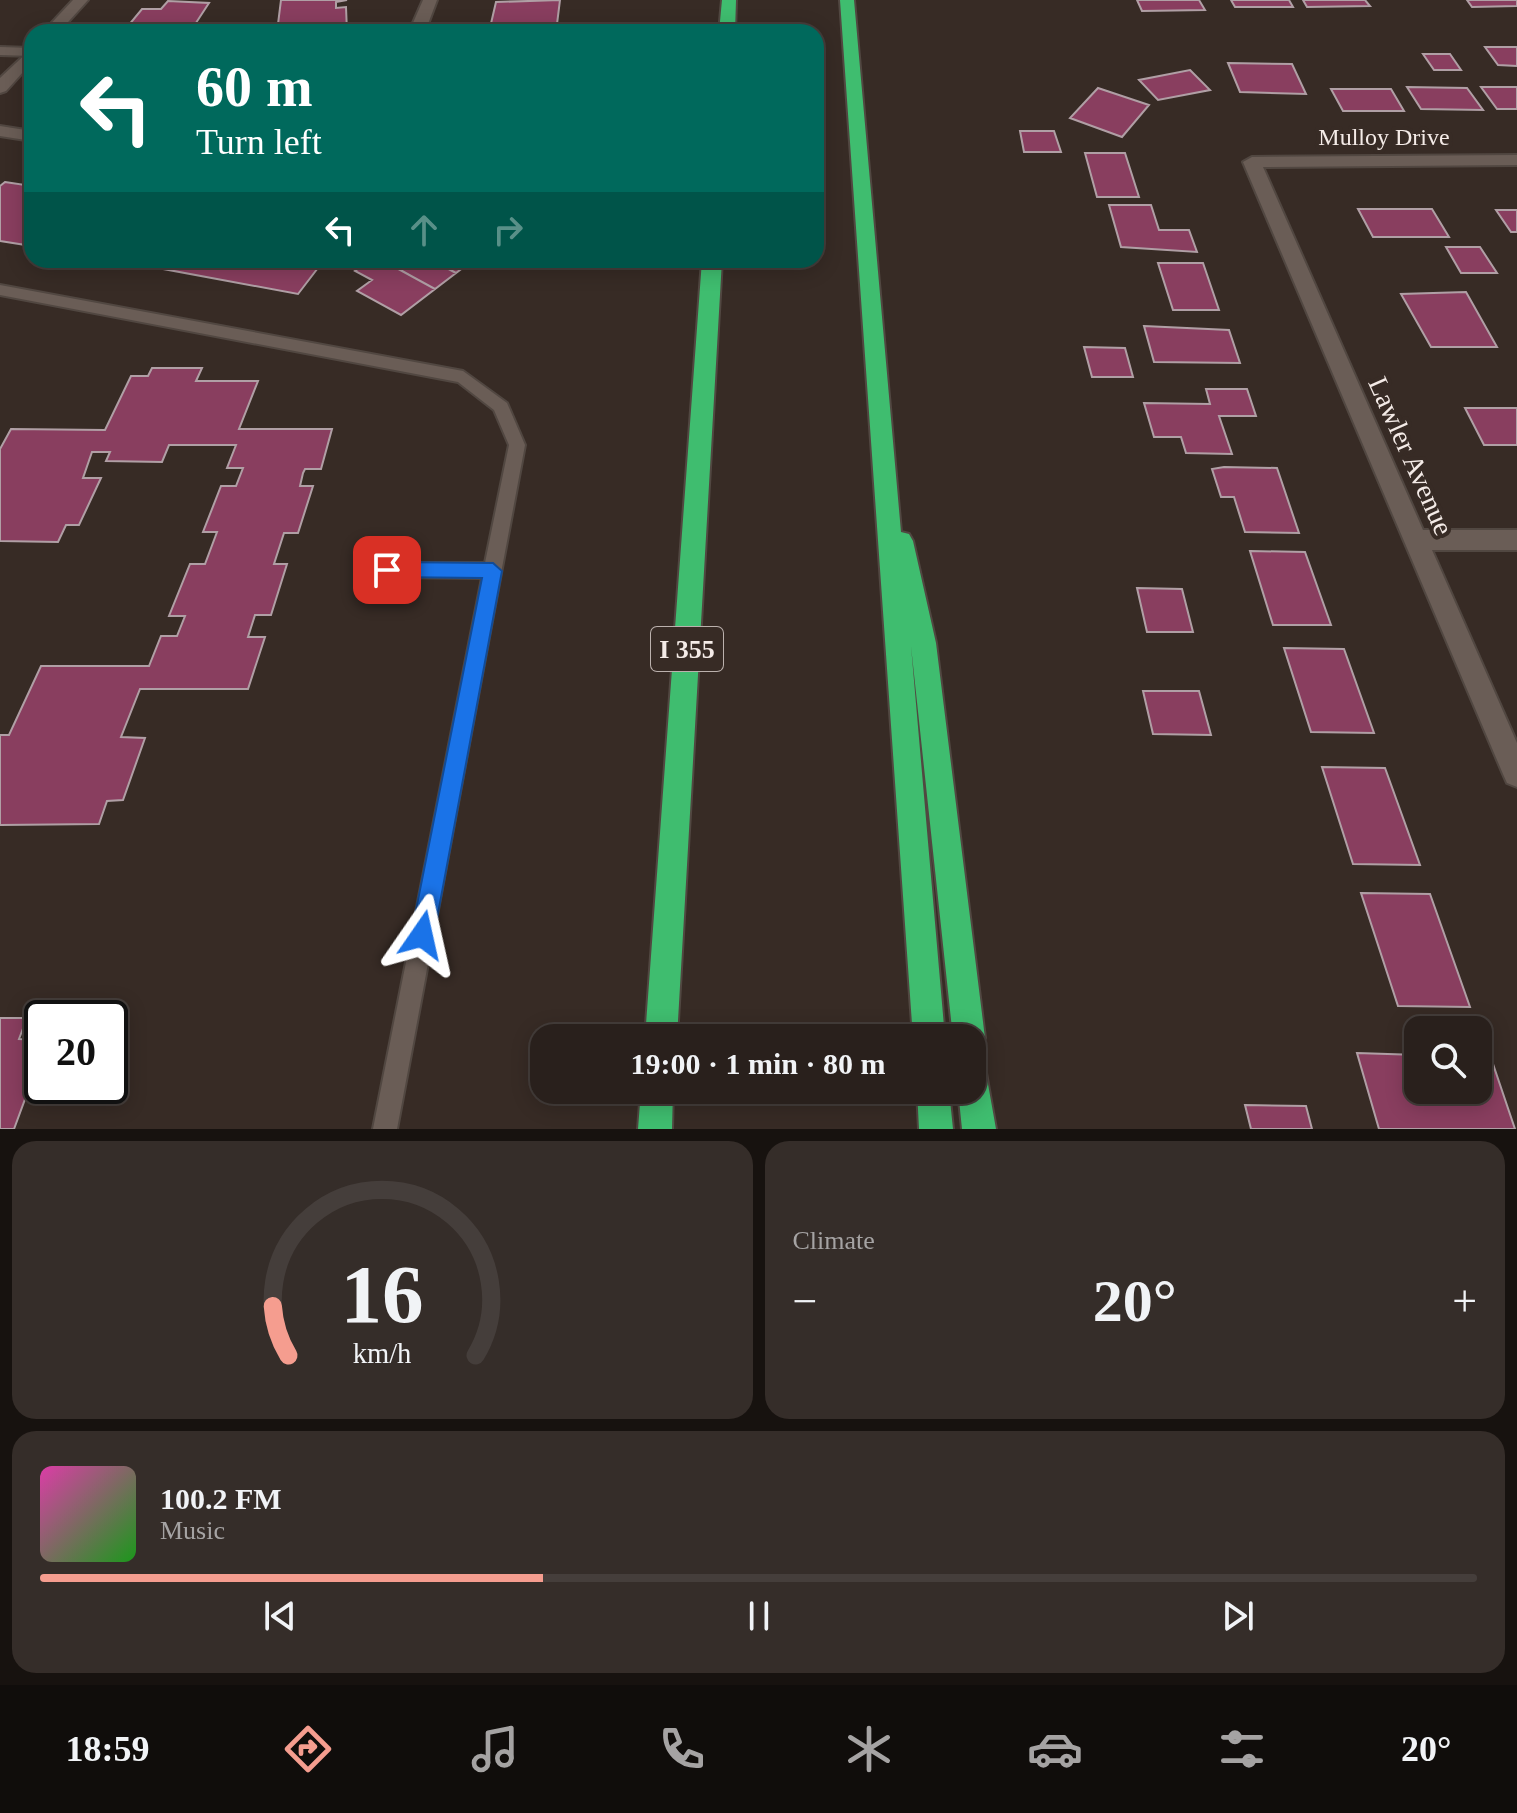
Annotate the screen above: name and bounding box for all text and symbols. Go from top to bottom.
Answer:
icon: left [64,56,168,160]
text: 60 m [196,56,313,118]
text: Turn left [196,122,322,162]
street label: Mulloy Drive [1318,124,1450,150]
icon: left [318,208,362,252]
icon: ahead [402,208,446,252]
icon: right [486,208,530,252]
street label: Lawler Avenue [1362,372,1460,540]
pin [353,536,421,604]
icon: arrive [365,548,409,592]
road number: I 355 [651,627,723,671]
position arrow [380,893,464,977]
speed limit sign: 20 [24,1000,128,1104]
map controls [1404,1016,1492,1104]
button: search [1404,1016,1492,1104]
text: 19:00 · 1 min · 80 m [631,1047,886,1080]
text: Climate [793,1226,875,1255]
text: 16 [341,1248,424,1340]
text: 20° [1093,1268,1177,1334]
text: − [793,1277,817,1326]
text: + [1452,1277,1477,1326]
text: km/h [353,1338,412,1369]
text: 100.2 FM [160,1482,282,1515]
text: Music [160,1516,225,1545]
icon: previous [258,1594,302,1638]
icon: pause [737,1594,781,1638]
icon: next [1216,1594,1260,1638]
icon: directions [280,1721,336,1777]
icon: music [467,1721,523,1777]
icon: phone [654,1721,710,1777]
icon: climate [841,1721,897,1777]
icon: car [1027,1721,1083,1777]
icon: filters [1214,1721,1270,1777]
text: 18:59 [65,1729,149,1769]
text: 20° [1401,1729,1452,1769]

